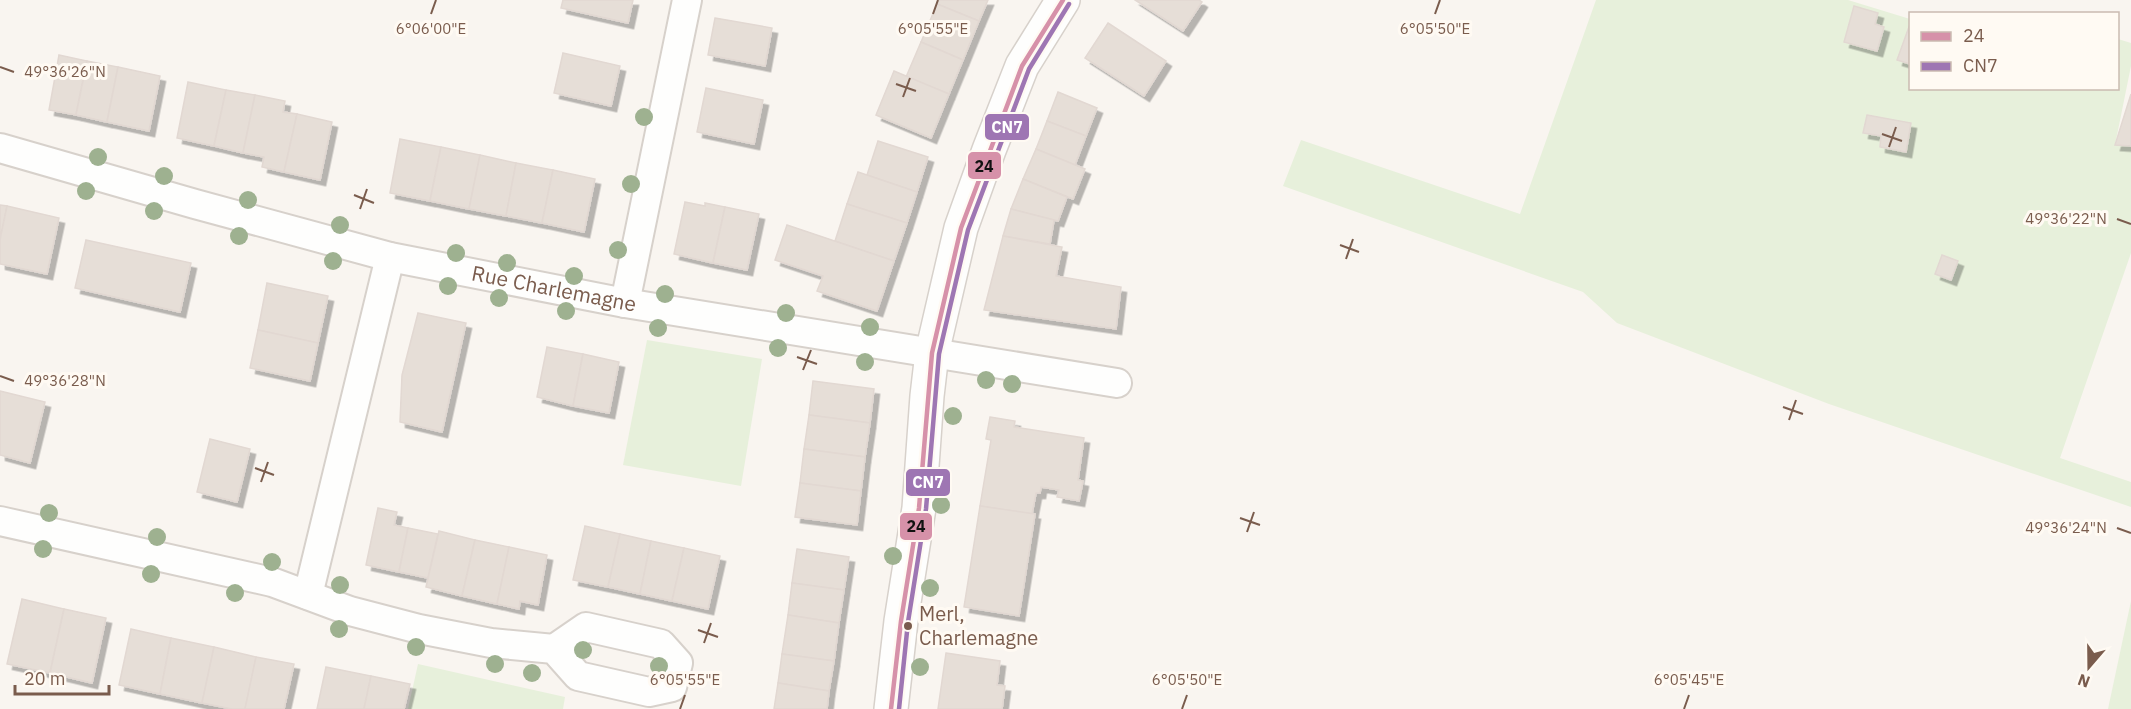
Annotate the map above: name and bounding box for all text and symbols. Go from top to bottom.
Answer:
legend [1909,12,2119,90]
text: 6°06'00"E [396,19,466,38]
text: 6°05'55"E [898,19,968,38]
text: 6°05'50"E [1400,19,1470,38]
text: 24 [1963,24,1985,47]
text: CN7 [1963,54,1998,77]
text: 49°36'26"N [24,62,106,81]
line badge: CN7 [984,113,1030,141]
text: CN7 [991,117,1023,137]
line badge: 24 [967,151,1002,180]
text: 24 [974,156,994,176]
text: 49°36'22"N [2025,209,2107,228]
street label: Rue Charlemagne [469,258,638,318]
text: 49°36'28"N [24,371,106,390]
line badge: CN7 [905,468,951,497]
text: CN7 [912,472,944,492]
line badge: 24 [899,512,933,541]
text: 24 [906,516,926,536]
text: 49°36'24"N [2025,518,2107,537]
place label: Merl, Charlemagne [919,600,1038,651]
marker: Merl, Charlemagne [902,620,914,632]
north arrow [2059,637,2119,697]
scale bar [15,658,110,696]
text: 20 m [24,667,66,690]
text: 6°05'55"E [650,670,720,689]
text: 6°05'50"E [1152,670,1222,689]
text: 6°05'45"E [1654,670,1724,689]
text: N [2075,670,2093,692]

